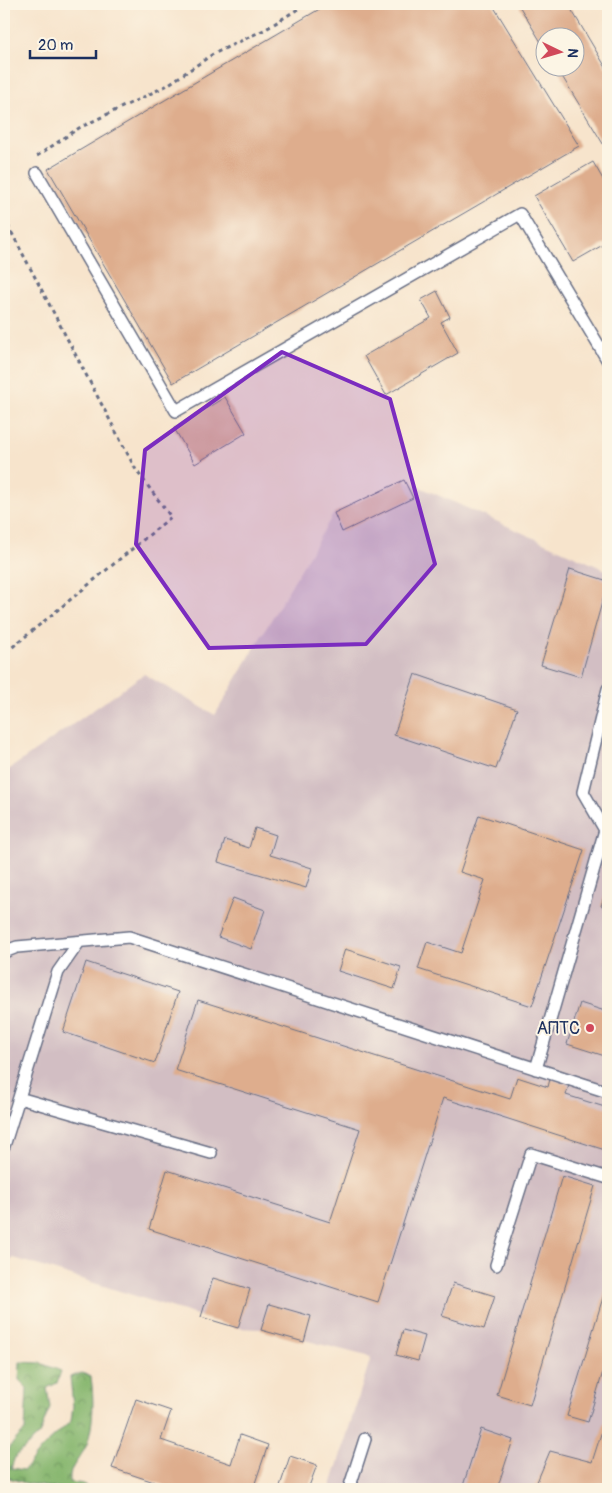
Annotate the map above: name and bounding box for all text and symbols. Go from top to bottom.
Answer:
scale bar [30,28,96,60]
north arrow [534,28,584,78]
text: 20 m [38,36,73,55]
text: N [564,48,581,59]
place label: АПТС [536,1017,580,1040]
marker: АПТС [584,1022,596,1034]

